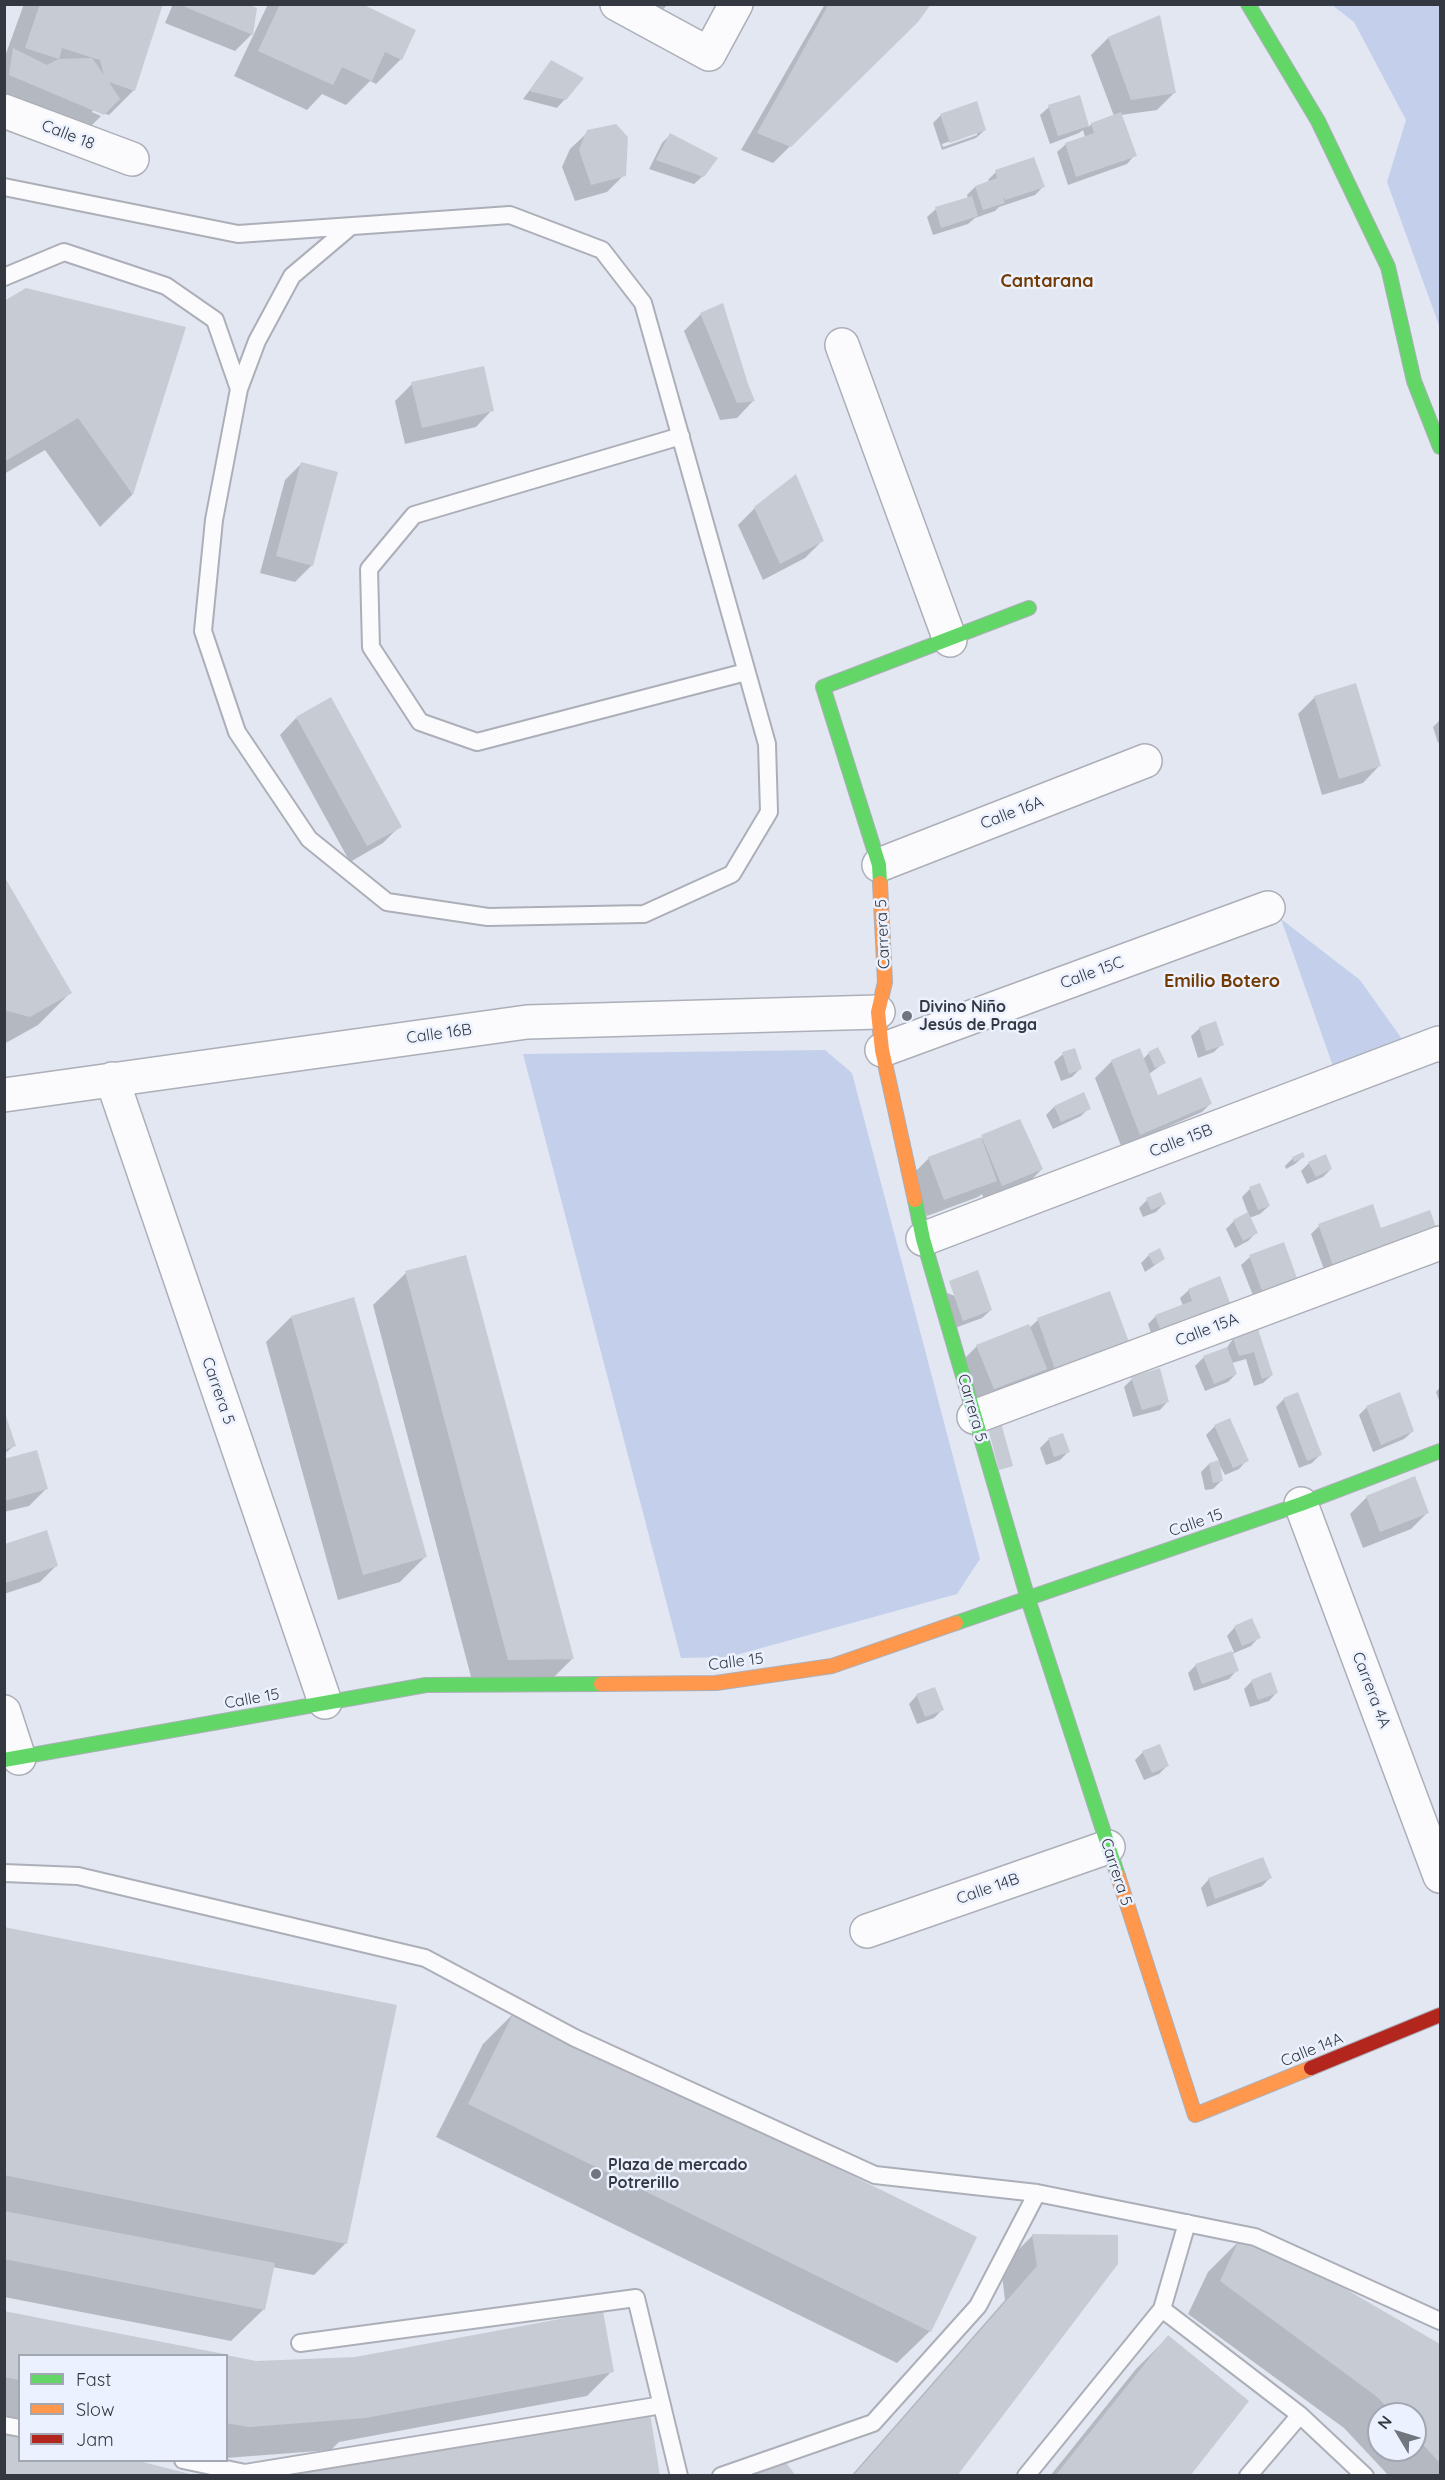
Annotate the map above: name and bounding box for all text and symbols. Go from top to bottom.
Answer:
street label: Calle 18 [39,116,97,154]
district label: Cantarana [1001,271,1093,293]
street label: Calle 16A [978,792,1046,834]
street label: Carrera 5 [872,899,894,969]
street label: Calle 15C [1058,953,1126,993]
district label: Emilio Botero [1164,971,1280,993]
place label: Divino Niño Jesús de Praga [919,997,1037,1035]
marker: Divino Niño Jesús de Praga [900,1009,914,1023]
street label: Calle 16B [405,1020,473,1048]
street label: Calle 15B [1147,1120,1215,1162]
street label: Calle 15A [1173,1309,1241,1351]
street label: Carrera 5 [198,1355,238,1427]
street label: Carrera 5 [953,1372,991,1444]
street label: Calle 15 [1167,1505,1225,1541]
street label: Calle 15 [707,1649,765,1675]
street label: Carrera 4A [1348,1649,1394,1731]
street label: Calle 15 [223,1685,281,1713]
street label: Carrera 5 [1096,1836,1136,1908]
street label: Calle 14B [954,1869,1022,1909]
street label: Calle 14A [1278,2029,1346,2071]
place label: Plaza de mercado Potrerillo [608,2155,747,2193]
marker: Plaza de mercado Potrerillo [589,2167,603,2181]
legend [18,2354,228,2462]
text: Fast [76,2368,111,2391]
text: Slow [76,2398,114,2421]
north arrow [1367,2402,1427,2462]
text: N [1373,2411,1396,2433]
text: Jam [76,2428,114,2451]

